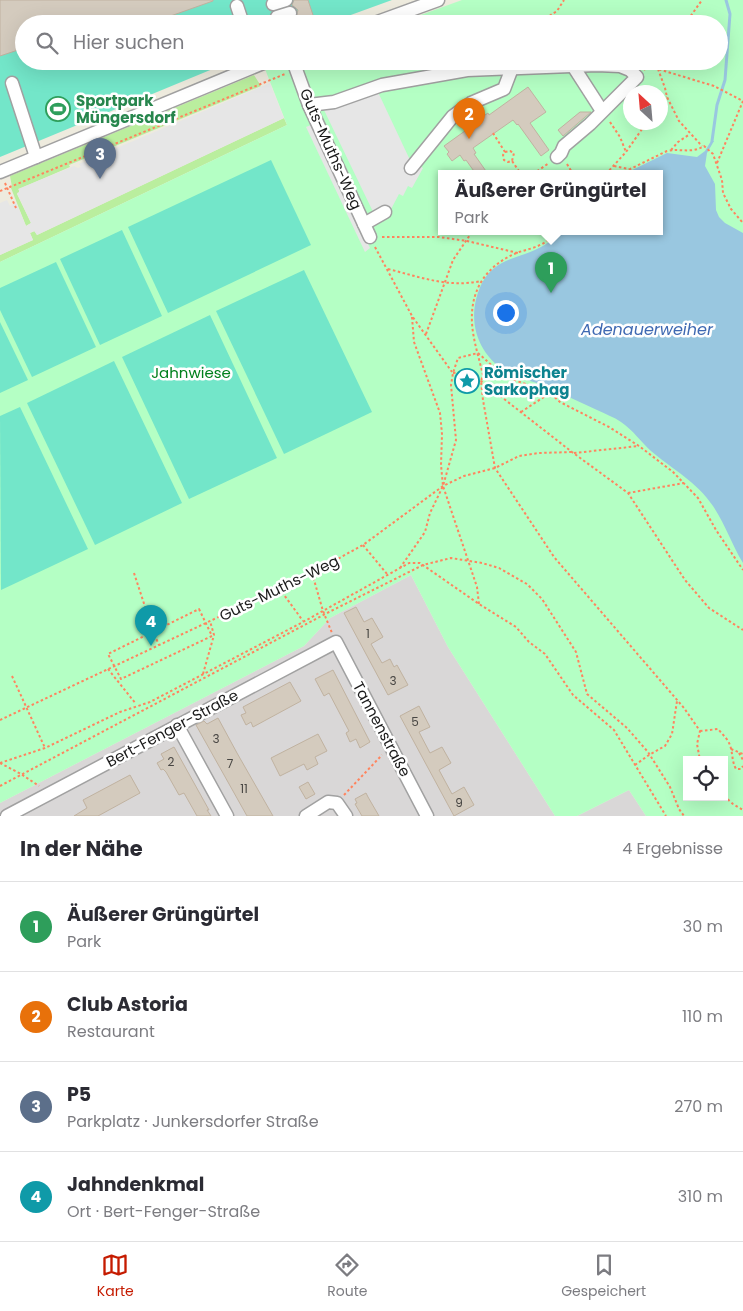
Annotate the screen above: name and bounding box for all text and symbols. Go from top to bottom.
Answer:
search box [15,15,728,70]
icon: search [33,29,61,57]
text: Hier suchen [73,29,184,56]
street label: Guts-Muths-Weg [295,85,367,213]
north arrow [623,85,668,130]
place label: Sportpark Müngersdorf [76,90,176,128]
sports icon: Sportpark Müngersdorf [45,96,71,122]
pin: 2 [453,98,485,139]
pin: 3 [84,138,116,179]
popup [438,170,663,235]
text: Äußerer Grüngürtel [454,177,647,204]
text: Park [454,206,489,229]
pin: 1 [535,252,567,293]
your location [493,300,519,326]
water label: Adenauerweiher [580,318,714,341]
park label: Jahnwiese [151,362,231,383]
place label: Römischer Sarkophag [484,362,569,400]
place icon: Römischer Sarkophag [454,368,480,394]
street label: Guts-Muths-Weg [216,550,342,626]
pin: 4 [135,605,167,646]
house number: 1 [366,625,370,642]
house number: 3 [389,672,397,689]
street label: Tannenstraße [348,678,416,780]
street label: Bert-Fenger-Straße [102,684,242,772]
house number: 5 [411,713,419,730]
house number: 3 [212,730,220,747]
house number: 2 [168,753,175,770]
house number: 7 [227,755,234,772]
map controls [683,756,728,801]
button: locate [683,756,728,801]
house number: 11 [240,780,248,797]
house number: 9 [455,794,463,811]
text: In der Nähe [20,834,143,863]
text: 4 Ergebnisse [622,837,723,860]
text: Äußerer Grüngürtel [67,901,259,928]
text: 1 [33,915,39,938]
text: 30 m [683,915,723,938]
text: Park [67,930,101,953]
text: Club Astoria [67,991,188,1018]
text: 2 [31,1005,41,1028]
text: 110 m [682,1005,723,1028]
text: Restaurant [67,1020,155,1043]
text: P5 [67,1081,91,1108]
text: 3 [31,1095,41,1118]
text: 270 m [674,1095,723,1118]
text: Parkplatz · Junkersdorfer Straße [67,1110,319,1133]
text: Jahndenkmal [67,1171,204,1198]
text: 4 [31,1185,41,1208]
text: 310 m [678,1185,723,1208]
text: Ort · Bert-Fenger-Straße [67,1200,260,1223]
tab: Karte [97,1251,134,1302]
tab: Route [327,1251,368,1302]
tab: Gespeichert [561,1251,646,1302]

